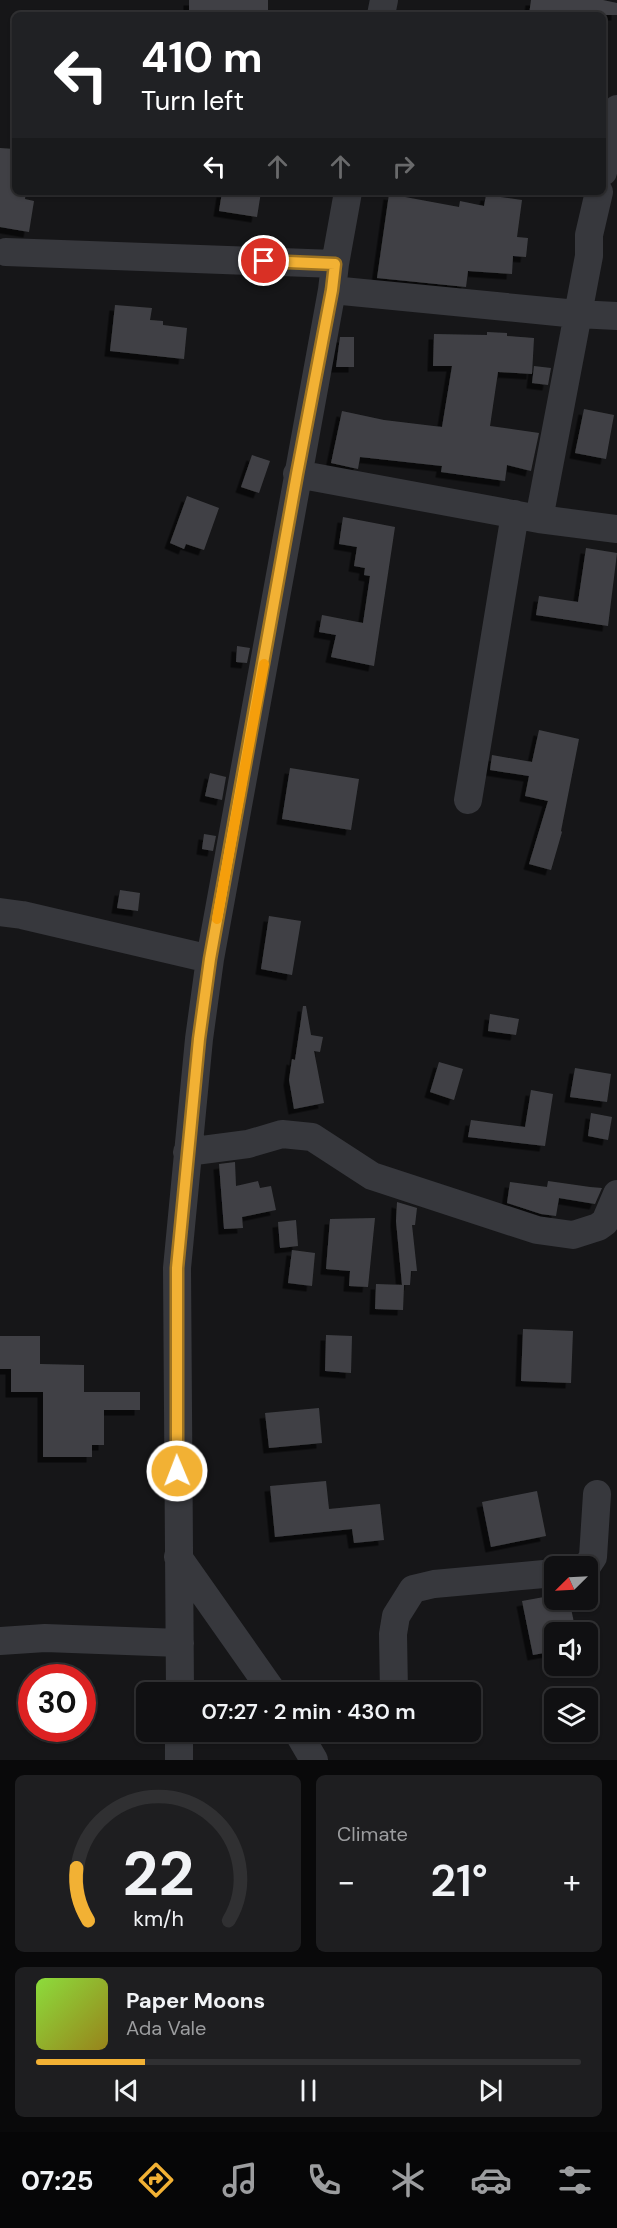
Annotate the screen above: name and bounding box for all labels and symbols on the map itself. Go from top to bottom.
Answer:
pin [238,235,289,286]
position arrow [145,1439,209,1503]
north arrow [544,1556,598,1610]
speed limit sign: 30 [18,1664,96,1742]

